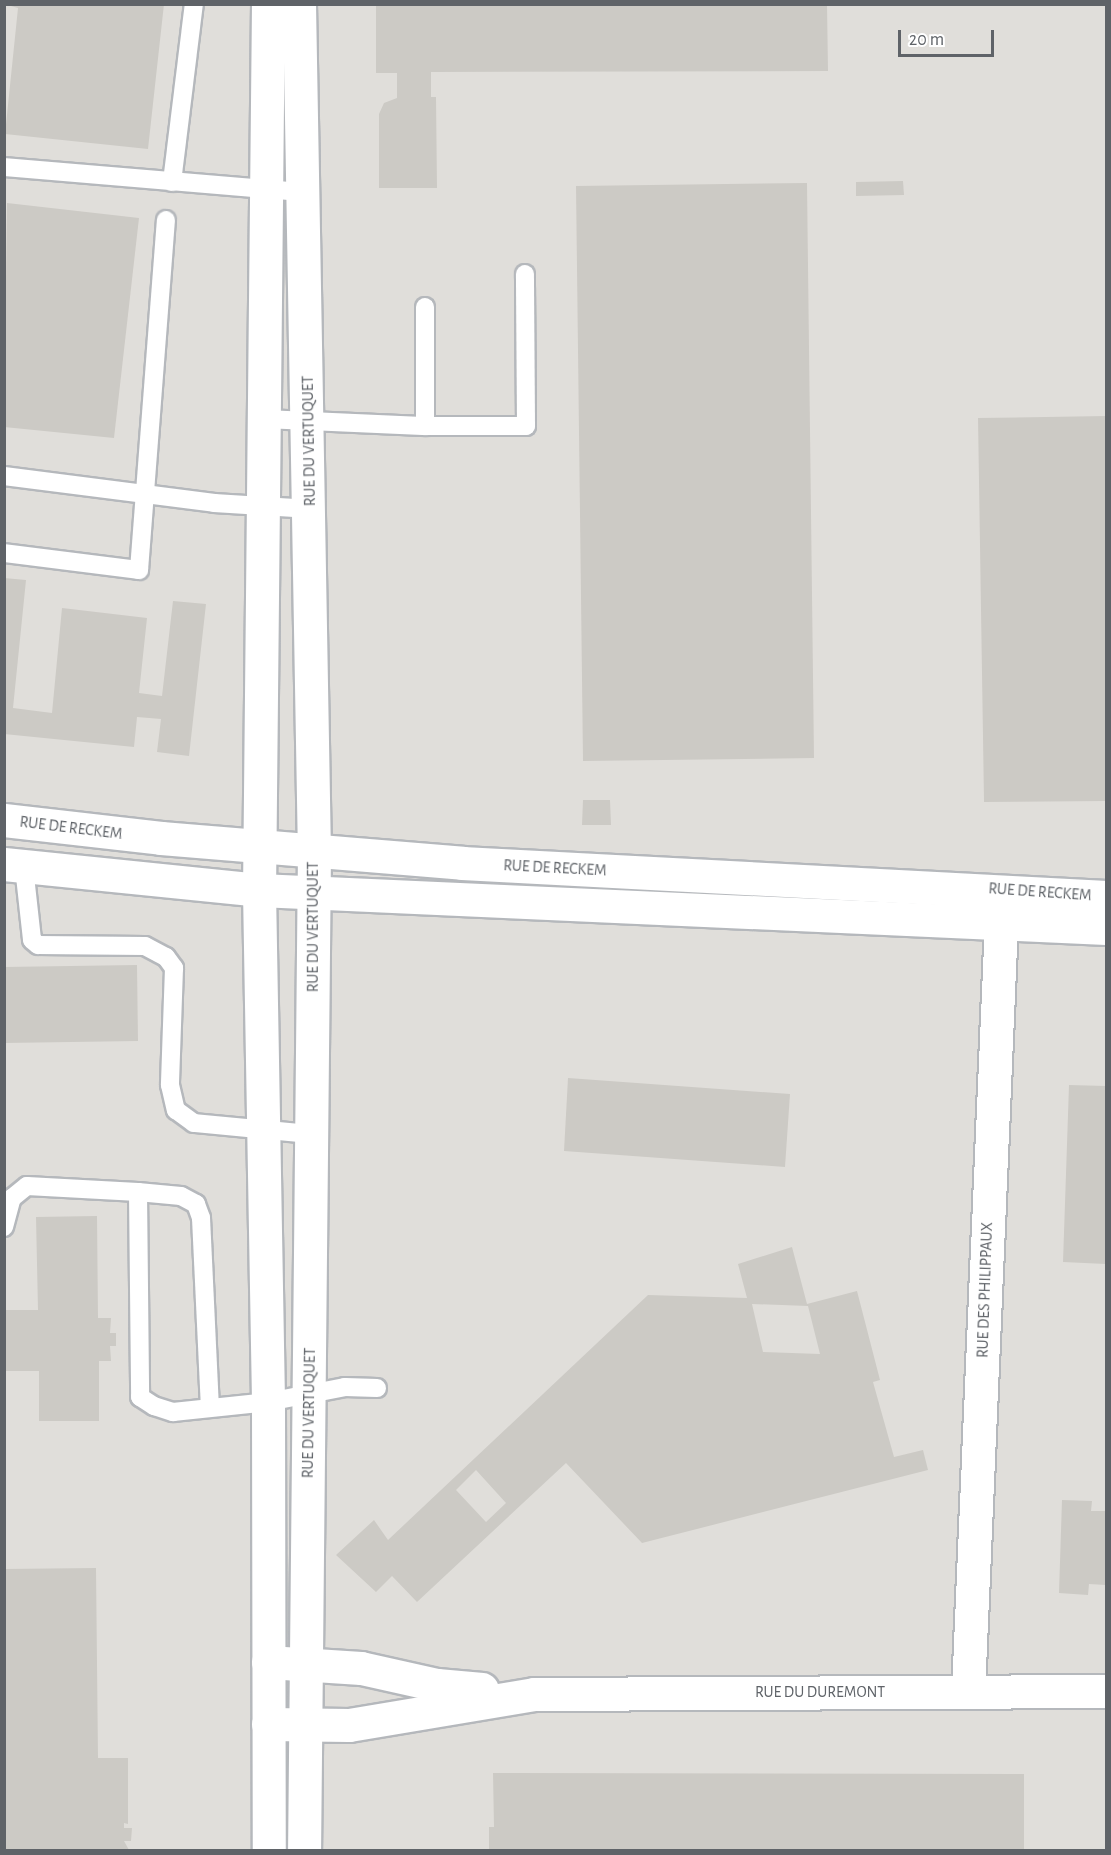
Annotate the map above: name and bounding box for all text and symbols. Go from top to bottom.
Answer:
scale bar [901,18,997,56]
text: 20 m [909,31,944,49]
street label: RUE DU VERTUQUET [298,376,320,506]
street label: RUE DE RECKEM [19,812,123,844]
street label: RUE DE RECKEM [503,856,607,880]
street label: RUE DU VERTUQUET [303,862,323,992]
street label: RUE DE RECKEM [988,879,1092,905]
street label: RUE DES PHILIPPAUX [973,1222,997,1358]
street label: RUE DU VERTUQUET [298,1348,320,1478]
street label: RUE DU DUREMONT [755,1682,885,1702]

